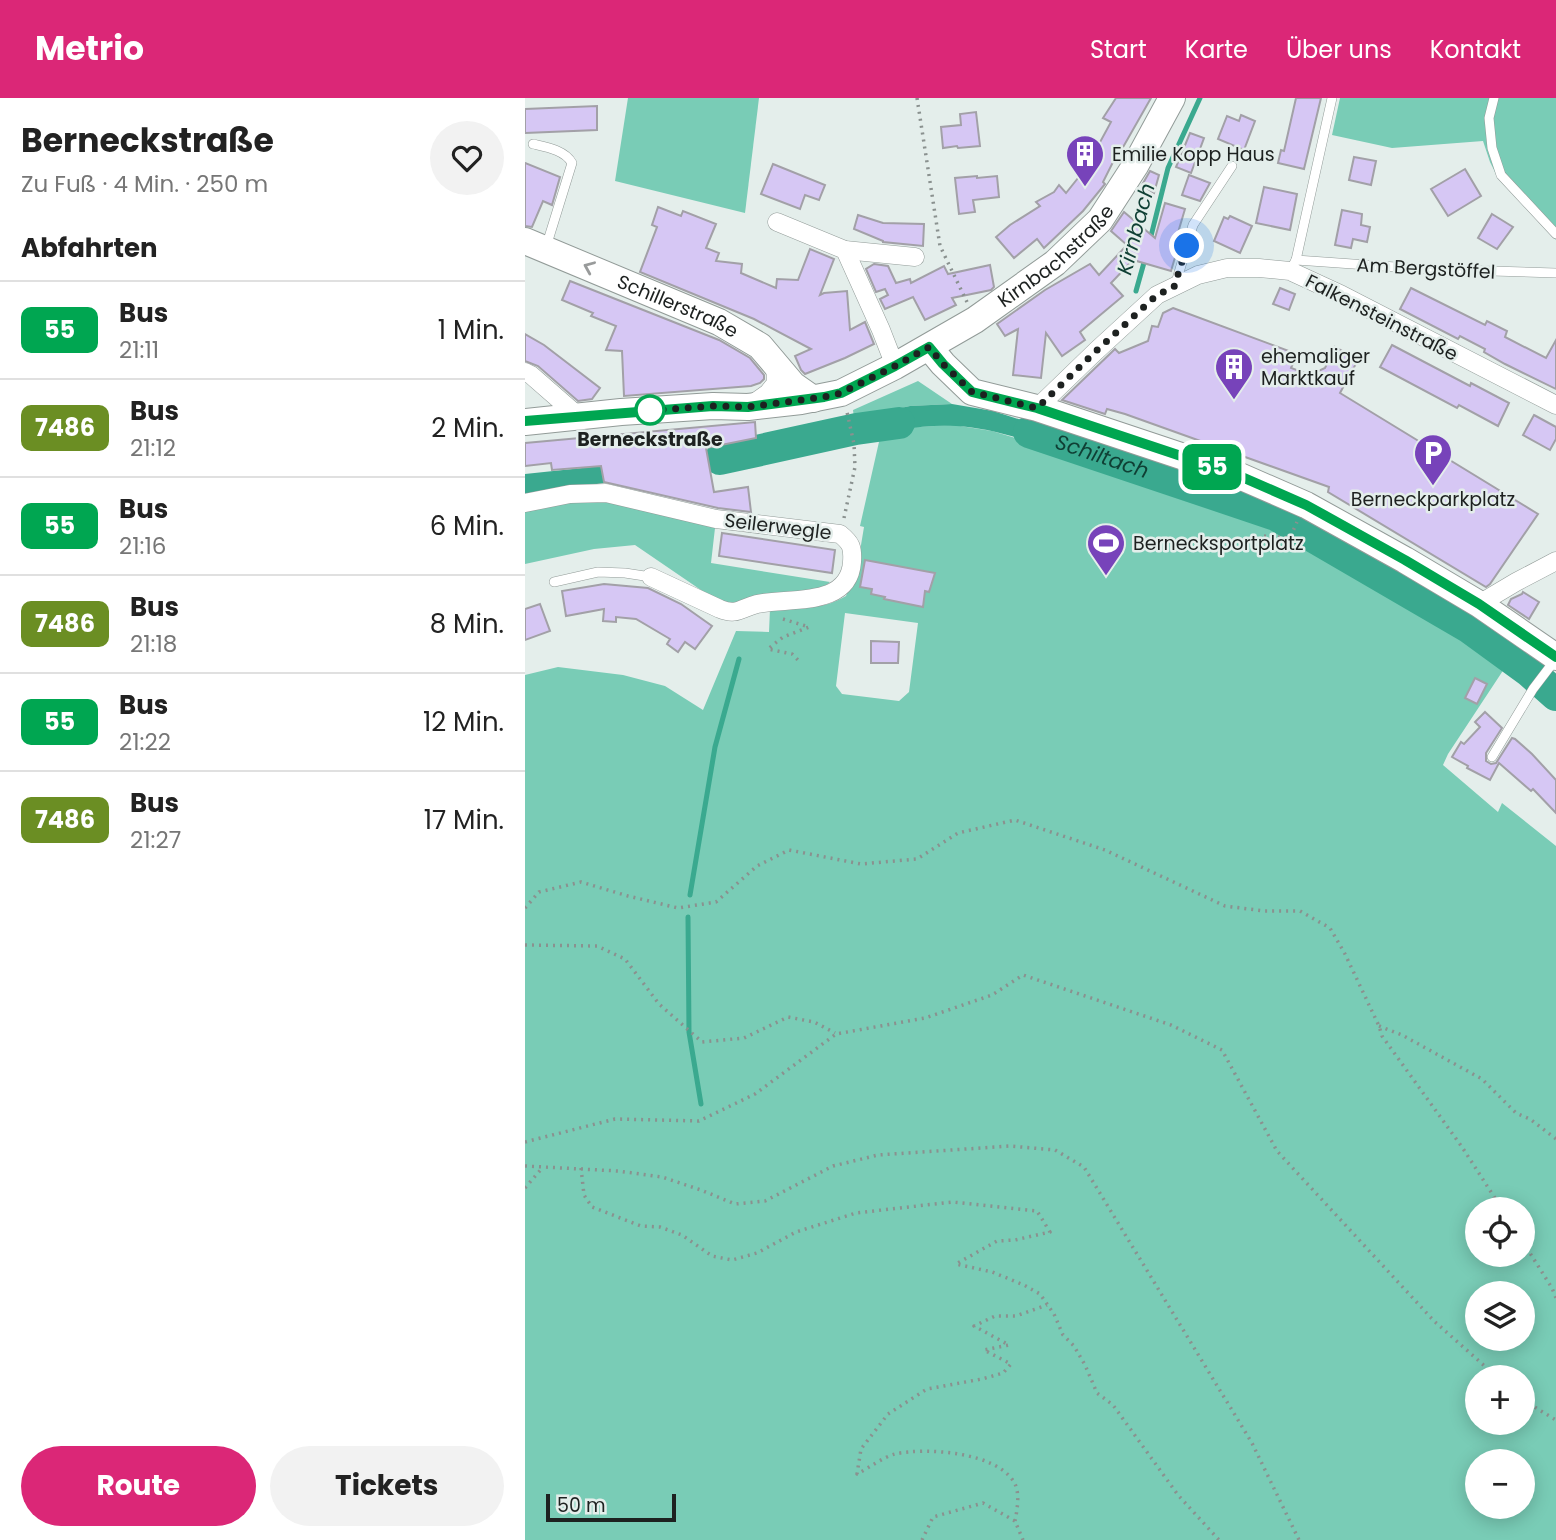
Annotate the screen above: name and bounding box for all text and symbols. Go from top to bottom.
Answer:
text: Metrio [35,25,144,72]
text: Start [1090,33,1147,66]
text: Karte [1185,33,1248,66]
text: Über uns [1286,33,1392,66]
text: Kontakt [1430,33,1521,66]
text: Berneckstraße [21,117,274,164]
button: heart [430,121,504,195]
building icon: Emilie Kopp Haus [1064,133,1106,188]
place label: Emilie Kopp Haus [1112,141,1275,168]
text: Zu Fuß · 4 Min. · 250 m [21,168,268,200]
water label: Kirnbach [1109,180,1162,278]
street label: Kirnbachstraße [992,199,1121,314]
your location [1169,228,1204,263]
text: Abfahrten [21,230,158,266]
street label: Am Bergstöffel [1356,251,1496,286]
one-way arrow [584,261,597,275]
street label: Falkensteinstraße [1301,267,1463,368]
street label: Schillerstraße [613,268,743,344]
text: Bus [119,295,168,331]
text: 1 Min. [438,312,504,348]
text: 55 [44,313,75,346]
text: 21:11 [119,334,159,366]
place label: ehemaliger Marktkauf [1261,343,1370,392]
building icon: ehemaliger Marktkauf [1213,346,1255,401]
text: Bus [130,393,179,429]
marker: Berneckstraße [635,395,665,425]
text: 2 Min. [431,410,504,446]
text: 7486 [35,411,95,444]
place label: Berneckstraße [577,426,723,453]
water label: Schiltach [1052,427,1153,485]
text: 21:12 [130,432,176,464]
parking icon: Berneckparkplatz [1412,432,1454,487]
line badge: 55 [1181,444,1243,490]
text: 55 [1196,450,1228,483]
place label: Berneckparkplatz [1351,486,1515,513]
text: Bus [119,491,168,527]
street label: Seilerwegle [723,507,833,546]
text: 6 Min. [430,508,504,544]
text: 55 [44,509,75,542]
sports icon: Bernecksportplatz [1085,522,1127,577]
text: 21:16 [119,530,166,562]
place label: Bernecksportplatz [1133,530,1304,557]
text: Bus [130,589,179,625]
text: 8 Min. [430,606,504,642]
text: 7486 [35,607,95,640]
text: 21:18 [130,628,177,660]
text: Bus [119,687,168,723]
text: 12 Min. [423,704,504,740]
text: 55 [44,705,75,738]
text: 21:22 [119,726,171,758]
text: Bus [130,785,179,821]
text: 17 Min. [424,802,504,838]
text: 7486 [35,803,95,836]
text: 21:27 [130,824,181,856]
map controls [1465,1197,1535,1519]
button: locate [1465,1197,1535,1267]
button: layers [1465,1281,1535,1351]
button: + [1465,1365,1535,1435]
button: Route [21,1446,256,1526]
button: Tickets [270,1446,504,1526]
button: − [1465,1449,1535,1519]
scale bar [546,1491,675,1523]
text: 50 m [557,1492,606,1519]

